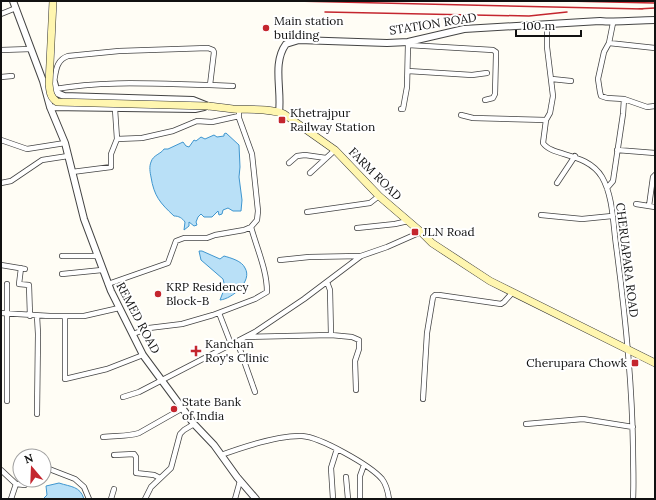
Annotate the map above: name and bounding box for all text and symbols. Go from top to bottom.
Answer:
street label: STATION ROAD [388,9,478,38]
scale bar [516,12,581,38]
place label: Main station building [274,13,344,42]
text: 100 m [522,18,555,33]
marker: Main station building [261,23,271,33]
place label: Khetrajpur Railway Station [290,105,375,134]
marker: Khetrajpur Railway Station [277,115,287,125]
street label: FARM ROAD [346,144,405,203]
street label: CHERUAPARA ROAD [613,202,642,318]
place label: JLN Road [422,224,475,239]
marker: JLN Road [410,227,420,237]
street label: REMED ROAD [113,279,164,356]
place label: KRP Residency Block-B [166,279,249,308]
marker: KRP Residency Block-B [153,289,163,299]
place label: Kanchan Roy's Clinic [205,336,269,365]
marker: Kanchan Roy's Clinic [190,345,202,357]
place label: Cherupara Chowk [526,355,628,370]
marker: Cherupara Chowk [630,358,640,368]
place label: State Bank of India [182,394,242,423]
marker: State Bank of India [169,404,179,414]
north arrow [12,448,52,488]
text: N [22,450,36,467]

